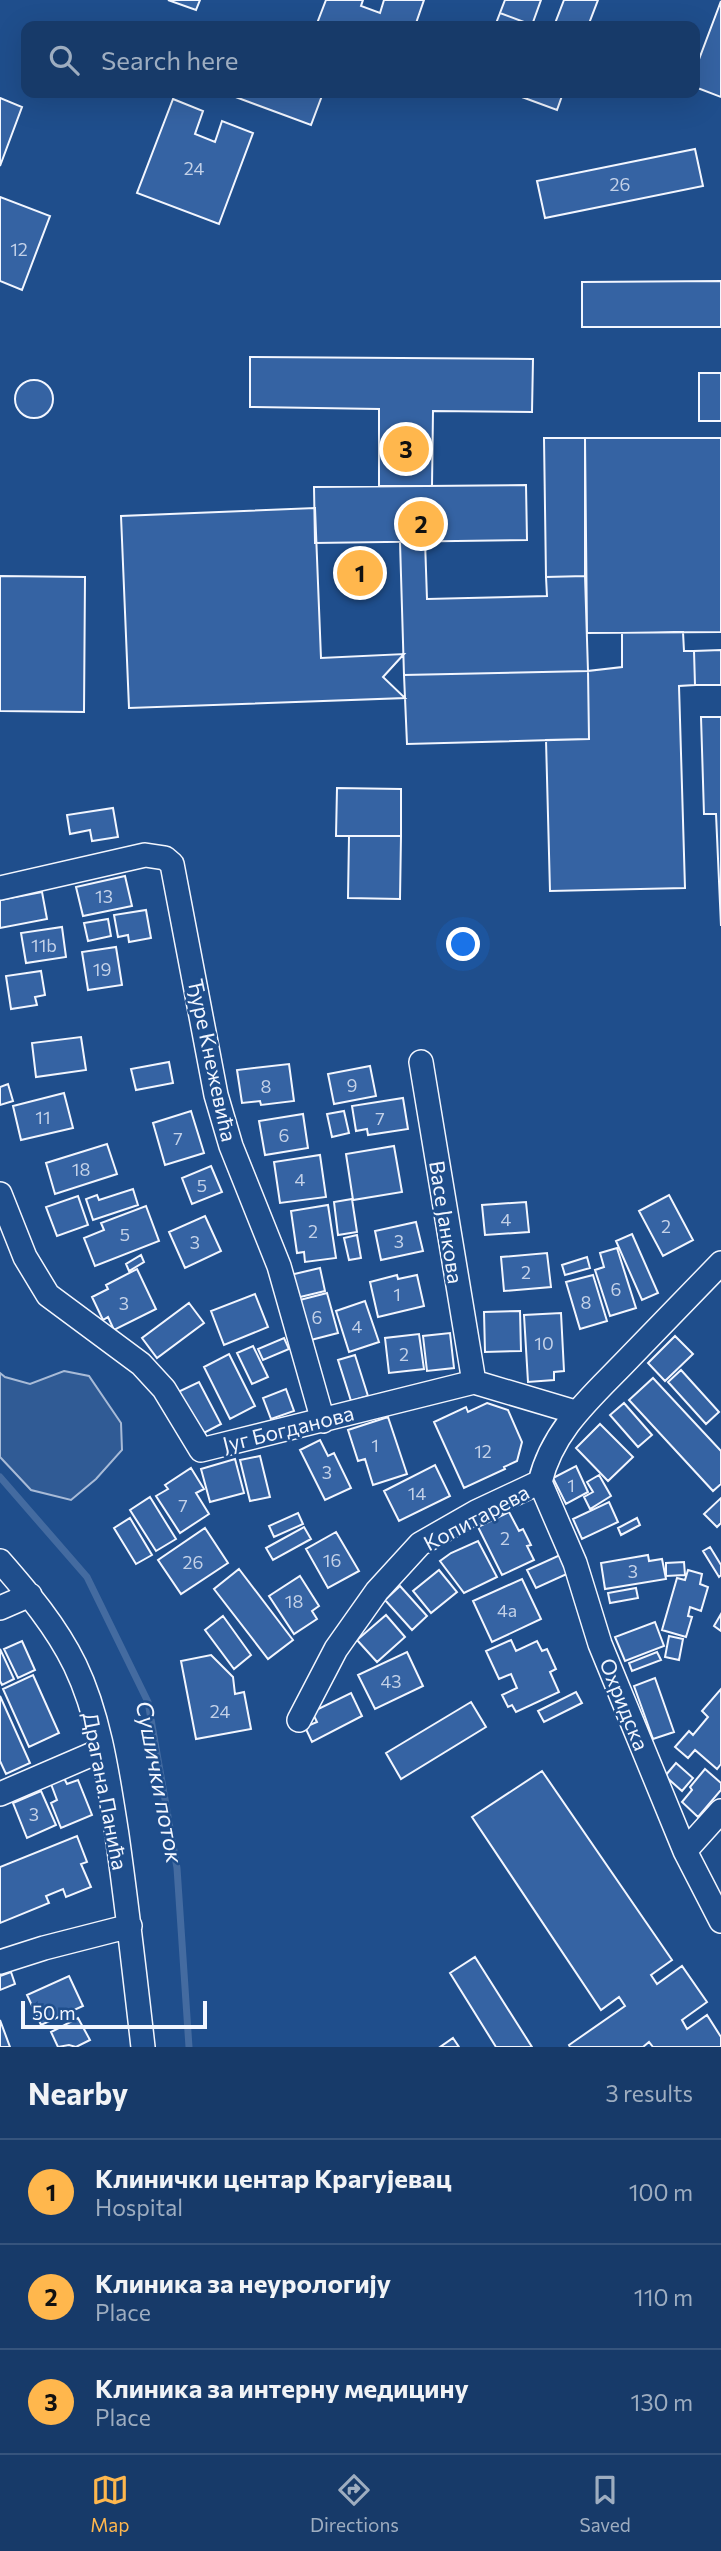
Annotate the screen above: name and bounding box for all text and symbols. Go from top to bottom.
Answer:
search box [21,21,700,98]
icon: search [45,41,83,79]
text: Search here [101,44,239,75]
house number: 24 [184,157,204,179]
house number: 26 [610,173,630,195]
house number: 12 [10,238,28,260]
pin: 3 [383,423,429,475]
pin: 2 [398,498,444,550]
pin: 1 [337,547,383,599]
house number: 13 [95,885,113,907]
your location [446,927,480,961]
house number: 11b [31,934,57,956]
house number: 19 [93,958,111,980]
street label: Ђуре Кнежевића [184,976,242,1144]
house number: 9 [347,1074,357,1096]
house number: 8 [261,1075,272,1097]
house number: 11 [35,1106,51,1128]
house number: 7 [375,1107,385,1129]
house number: 6 [279,1124,289,1146]
house number: 7 [173,1127,183,1149]
house number: 18 [72,1158,90,1180]
street label: Васе Јанкова [425,1159,469,1285]
house number: 4 [295,1168,306,1190]
house number: 5 [197,1174,207,1196]
house number: 4 [501,1208,512,1230]
house number: 2 [661,1215,671,1237]
house number: 2 [308,1220,318,1242]
house number: 5 [120,1223,130,1245]
house number: 3 [394,1230,404,1252]
house number: 3 [190,1231,200,1253]
house number: 2 [521,1261,531,1283]
house number: 6 [611,1278,621,1300]
house number: 1 [393,1283,401,1305]
house number: 8 [581,1291,592,1313]
house number: 3 [119,1292,129,1314]
house number: 6 [312,1306,322,1328]
house number: 4 [352,1315,363,1337]
house number: 10 [534,1332,554,1354]
house number: 2 [399,1343,409,1365]
street label: Југ Богданова [220,1400,356,1456]
house number: 1 [371,1434,379,1456]
house number: 12 [474,1440,492,1462]
house number: 3 [322,1461,332,1483]
house number: 1 [567,1474,575,1496]
street label: Копитарева [419,1479,533,1555]
house number: 14 [408,1482,426,1504]
house number: 7 [178,1494,188,1516]
house number: 2 [500,1527,510,1549]
house number: 16 [323,1549,341,1571]
house number: 26 [183,1551,203,1573]
house number: 3 [628,1560,638,1582]
house number: 18 [285,1590,303,1612]
house number: 4a [497,1599,517,1621]
street label: Охридска [595,1654,655,1754]
house number: 43 [380,1670,402,1692]
water label: Сушички поток [131,1698,190,1866]
house number: 24 [210,1700,230,1722]
street label: Драгана Панића [78,1710,134,1872]
house number: 3 [29,1803,39,1825]
scale bar [21,1998,206,2030]
text: 50 m [32,2001,76,2024]
text: Nearby [28,2074,128,2111]
text: 3 results [606,2079,693,2107]
text: Клинички центар Крагујевац [95,2162,451,2193]
text: 1 [46,2178,56,2206]
text: 100 m [629,2178,693,2206]
text: Hospital [95,2193,183,2221]
text: Клиника за неурологију [95,2267,391,2298]
text: 2 [44,2283,58,2311]
text: 110 m [634,2283,693,2311]
text: Place [95,2298,151,2326]
text: Клиника за интерну медицину [95,2372,469,2403]
text: 3 [44,2388,58,2416]
text: 130 m [631,2388,693,2416]
text: Place [95,2403,151,2431]
tab: Map [90,2471,129,2536]
tab: Directions [310,2471,399,2536]
tab: Saved [579,2471,631,2536]

